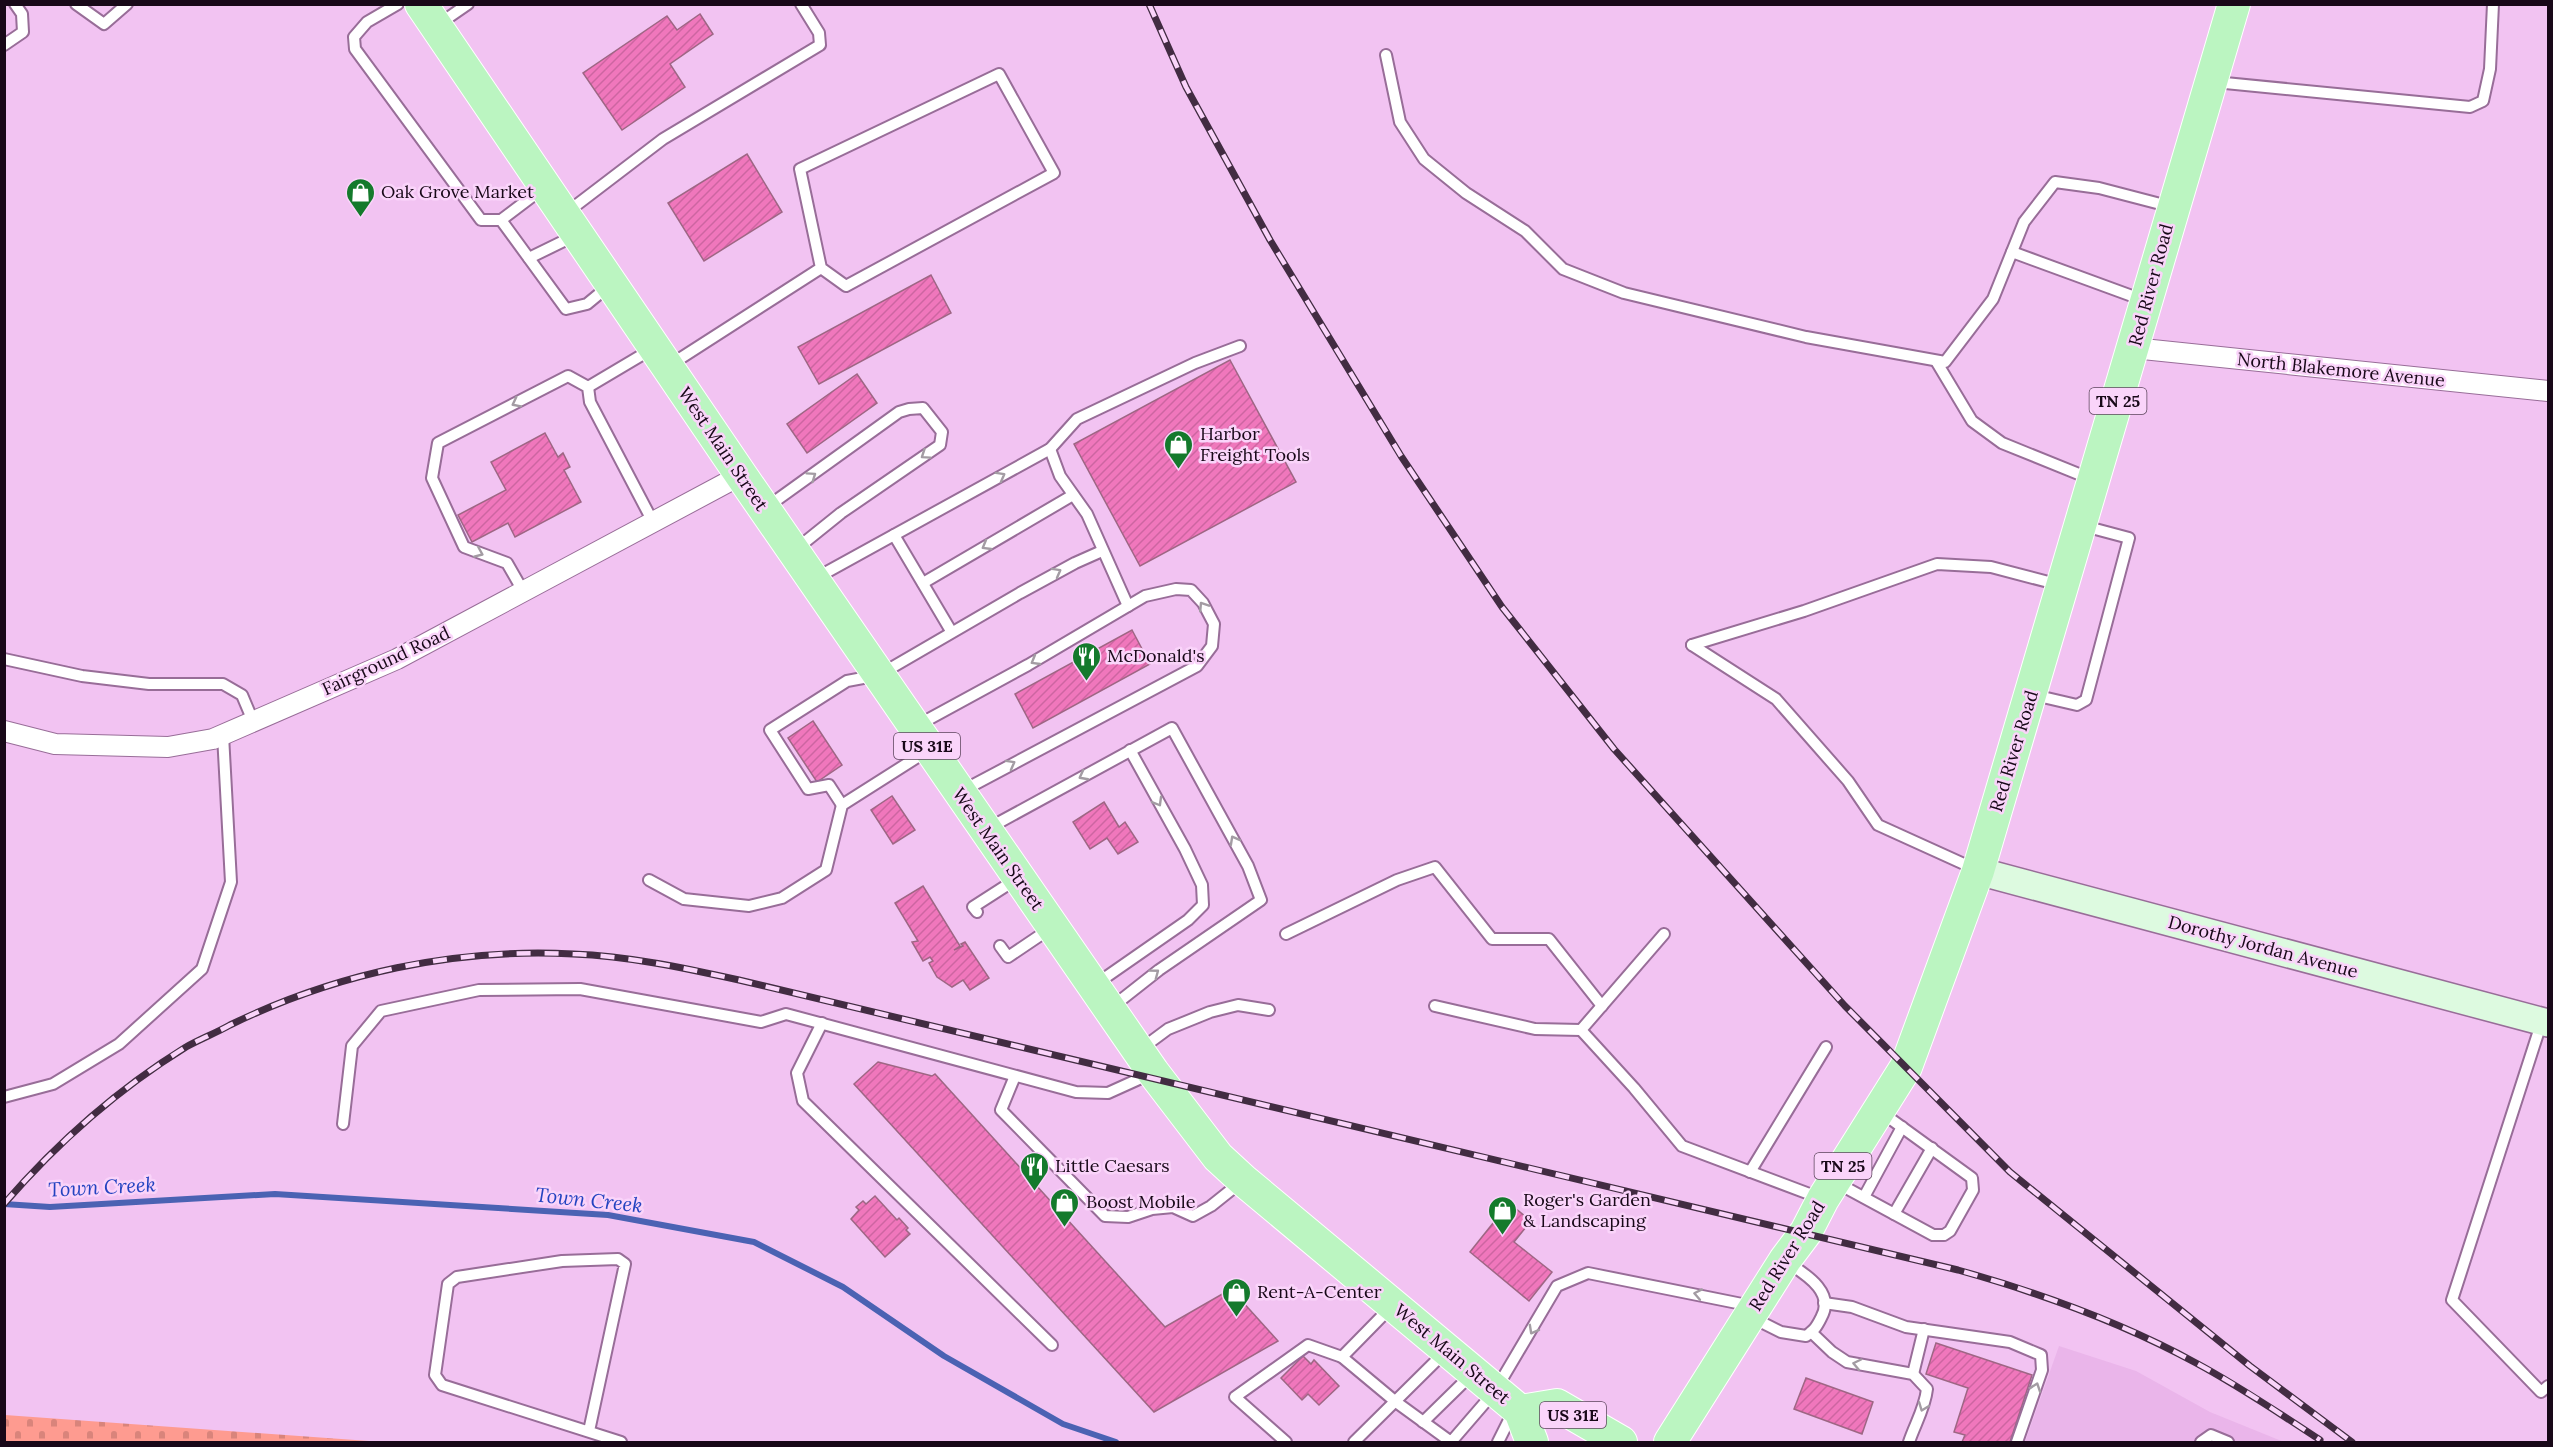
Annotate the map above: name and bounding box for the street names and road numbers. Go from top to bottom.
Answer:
street label: Red River Road [2123,221,2178,349]
street label: North Blakemore Avenue [2236,347,2446,392]
street label: West Main Street [673,382,773,515]
road number: TN 25 [2090,388,2146,414]
street label: Fairground Road [318,621,454,700]
street label: Red River Road [1984,687,2043,814]
road number: US 31E [894,733,960,759]
street label: West Main Street [948,783,1049,915]
street label: Dorothy Jordan Avenue [2166,910,2361,983]
road number: TN 25 [1814,1153,1872,1179]
street label: Red River Road [1744,1196,1830,1315]
street label: West Main Street [1390,1298,1515,1409]
road number: US 31E [1540,1402,1606,1428]

